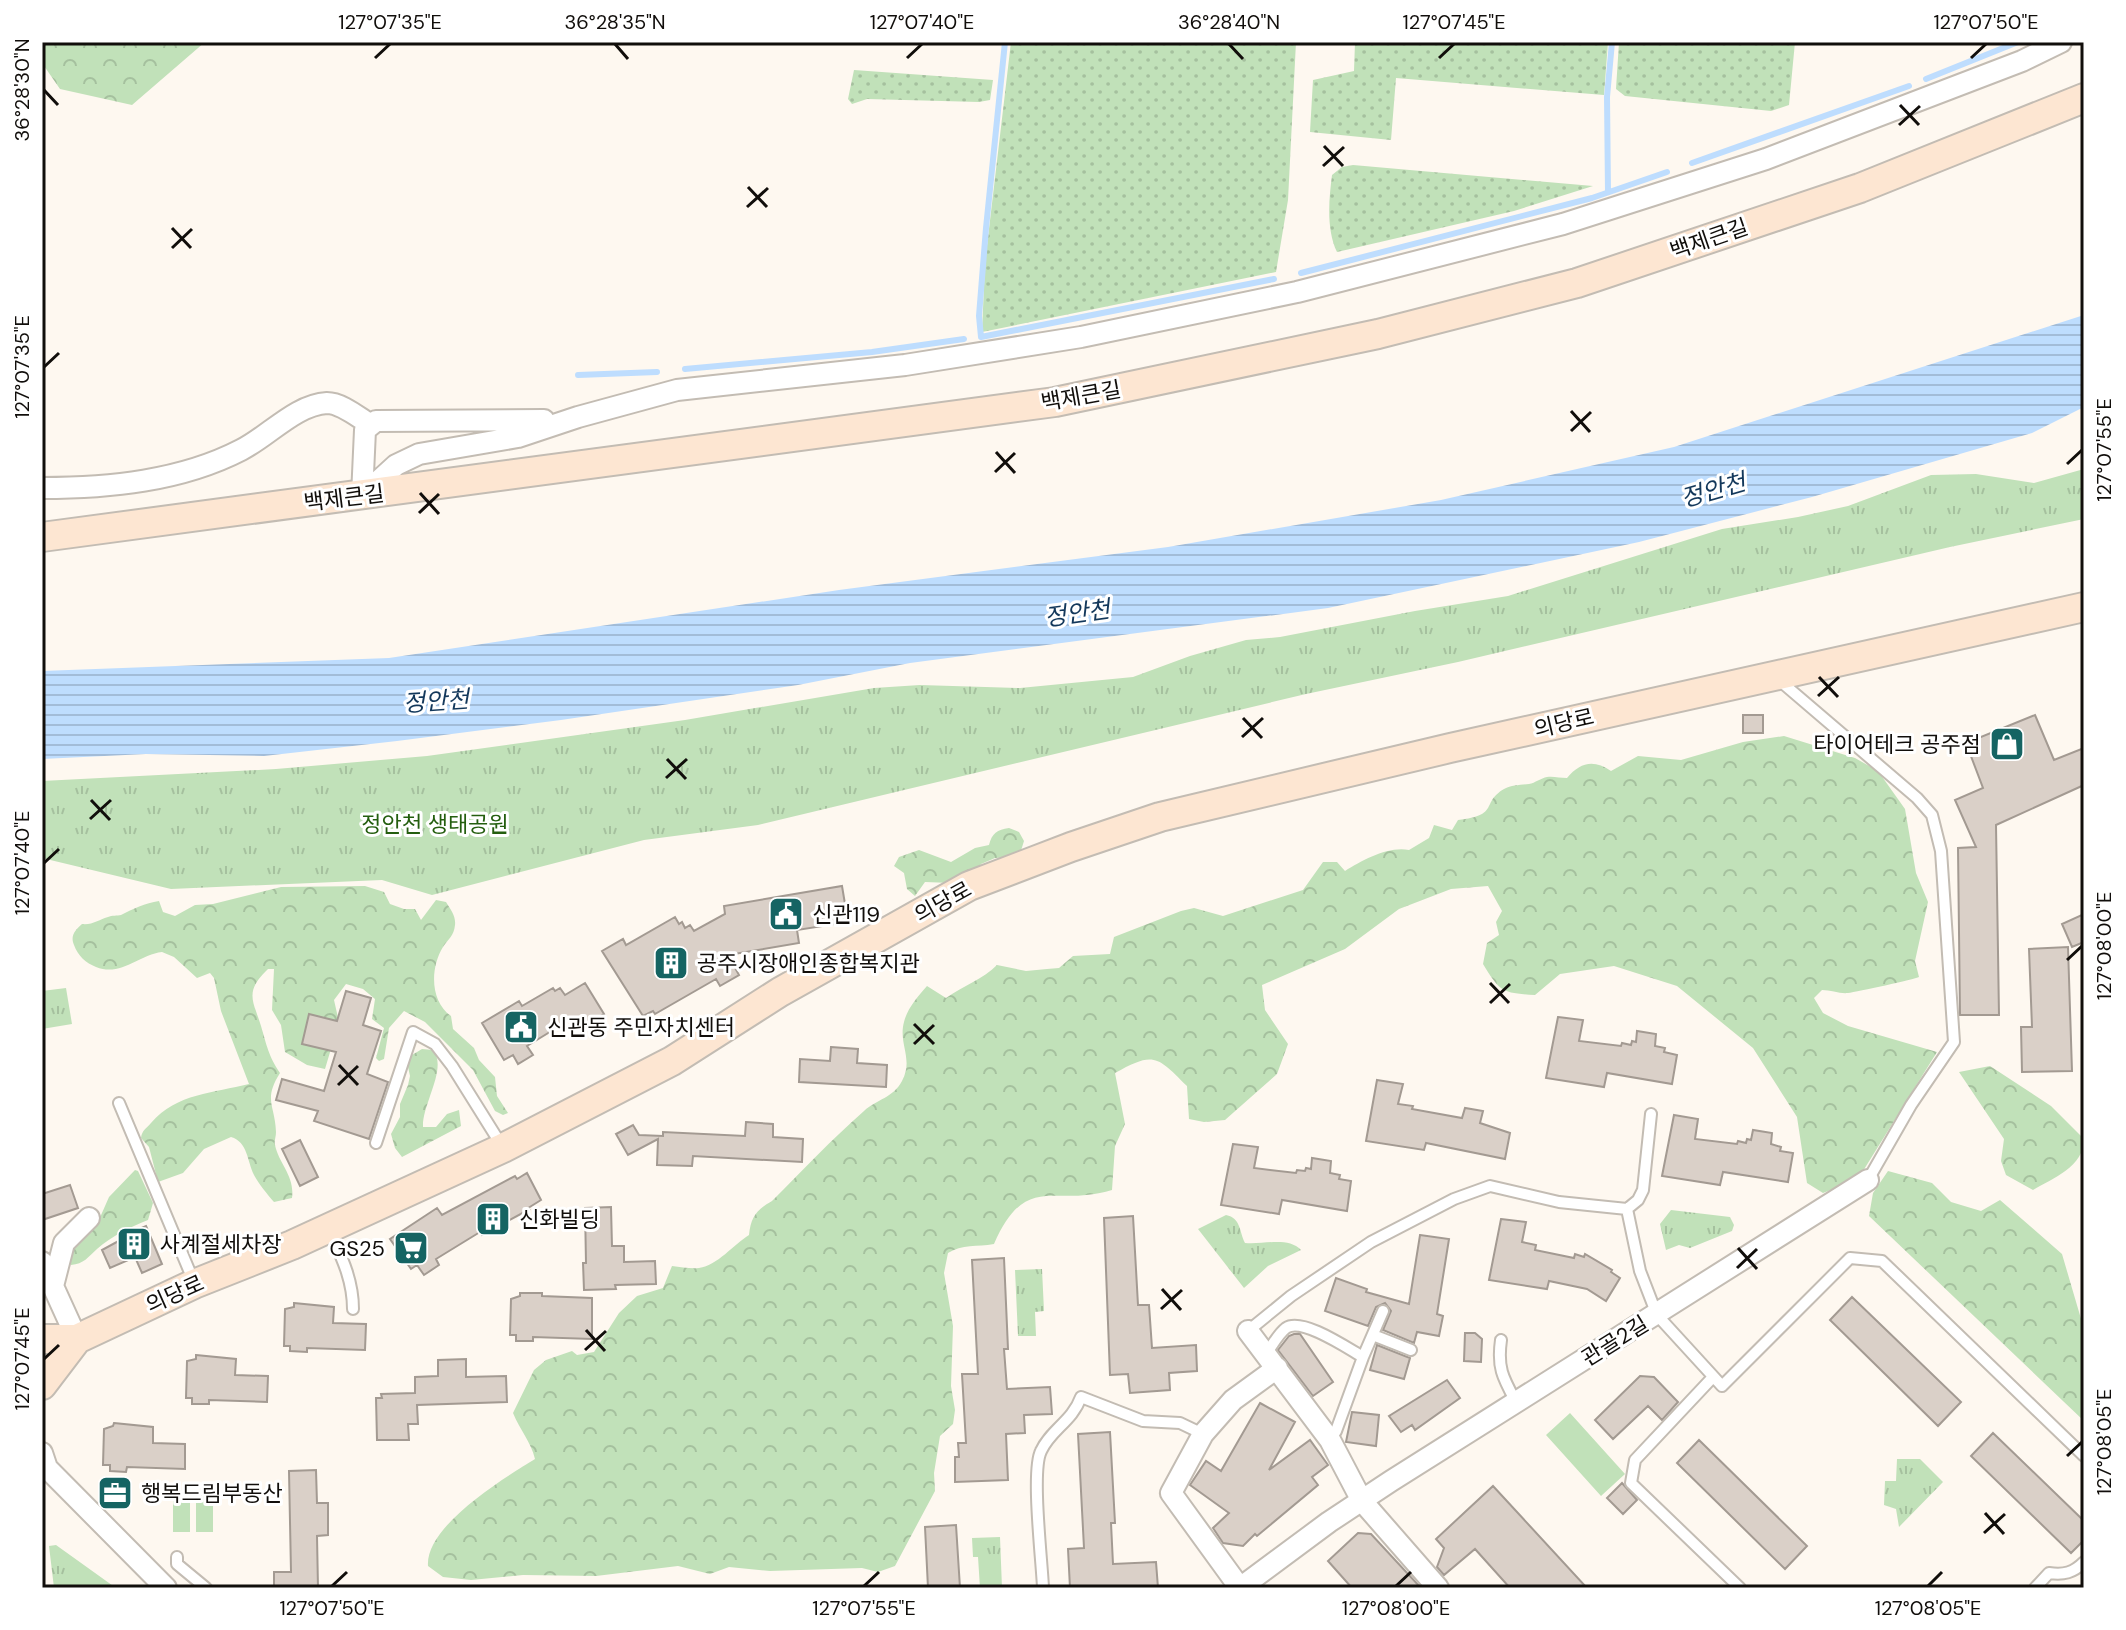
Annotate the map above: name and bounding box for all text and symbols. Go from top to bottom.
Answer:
text: 127°07'35"E [338,9,442,35]
text: 36°28'35"N [564,9,666,35]
text: 127°07'40"E [870,9,974,35]
text: 36°28'40"N [1178,9,1280,35]
text: 127°07'45"E [1403,9,1505,35]
text: 127°07'50"E [1933,9,2039,35]
text: 36°28'30"N [9,39,35,141]
street label: 백제큰길 [1666,212,1752,266]
text: 127°07'35"E [9,315,35,419]
street label: 백제큰길 [1039,375,1123,417]
text: 127°07'55"E [2091,398,2117,502]
water label: 정안천 [1677,465,1752,514]
street label: 백제큰길 [302,479,386,517]
water label: 정안천 [1042,593,1115,633]
water label: 정안천 [402,683,473,719]
street label: 의당로 [1531,702,1597,744]
shop icon: 타이어테크 공주점 [1988,725,2026,763]
place label: 타이어테크 공주점 [1813,730,1981,759]
park label: 정안천 생태공원 [361,810,509,839]
text: 127°07'40"E [9,811,35,915]
street label: 의당로 [909,875,977,929]
text: 127°08'00"E [2091,892,2117,1000]
public building icon: 신관119 [767,895,805,933]
place label: 신관119 [812,900,880,929]
building icon: 공주시장애인종합복지관 [652,944,690,982]
place label: 공주시장애인종합복지관 [697,949,920,978]
public building icon: 신관동 주민자치센터 [502,1008,540,1046]
place label: 신관동 주민자치센터 [547,1013,735,1042]
building icon: 신화빌딩 [474,1200,512,1238]
place label: 신화빌딩 [519,1205,600,1234]
building icon: 사계절세차장 [115,1225,153,1263]
supermarket icon: GS25 [392,1229,430,1267]
place label: 사계절세차장 [160,1230,281,1259]
place label: GS25 [329,1234,385,1263]
street label: 의당로 [141,1268,209,1320]
text: 127°07'45"E [9,1308,35,1410]
street label: 관골2길 [1576,1309,1654,1373]
text: 127°08'05"E [2091,1389,2117,1495]
office icon: 행복드림부동산 [96,1474,134,1512]
place label: 행복드림부동산 [141,1479,283,1508]
text: 127°07'50"E [279,1595,385,1621]
text: 127°07'55"E [812,1595,916,1621]
text: 127°08'00"E [1342,1595,1450,1621]
text: 127°08'05"E [1875,1595,1981,1621]

